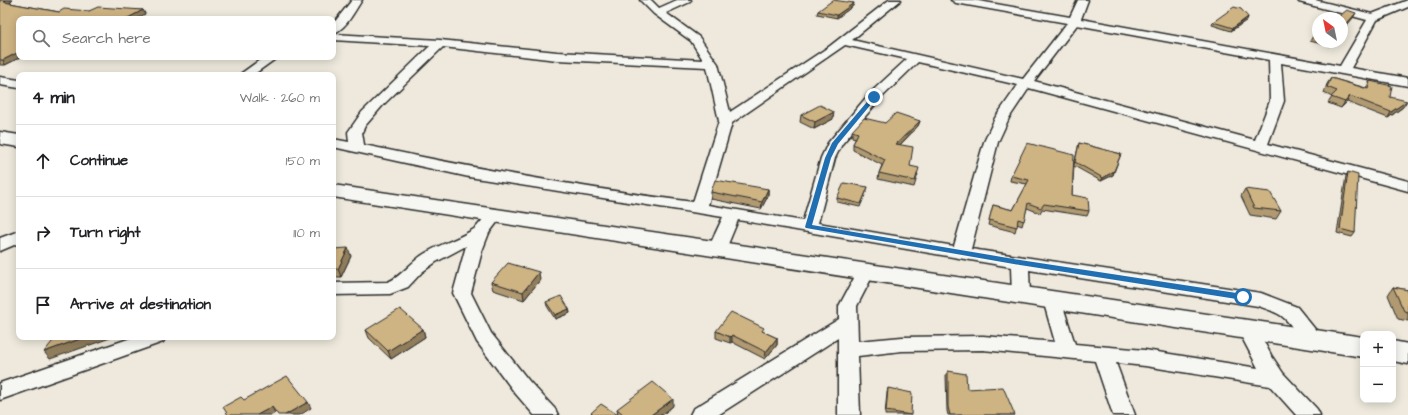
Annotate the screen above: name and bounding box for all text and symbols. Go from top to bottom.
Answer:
north arrow [1312,12,1348,48]
search box [16,16,336,60]
icon: search [30,27,52,49]
text: Search here [62,28,151,49]
text: 4 min [32,86,75,110]
route end [865,88,883,106]
text: Walk · 260 m [240,89,320,107]
icon: ahead [32,150,54,172]
text: Continue [70,150,128,171]
text: 150 m [286,152,320,170]
icon: right [32,222,54,244]
text: Turn right [70,222,141,243]
text: 110 m [293,224,320,242]
route start [1234,288,1252,306]
icon: arrive [32,294,54,316]
text: Arrive at destination [70,294,211,315]
map controls [1360,331,1396,403]
button: + [1360,331,1396,367]
button: − [1360,367,1396,403]

